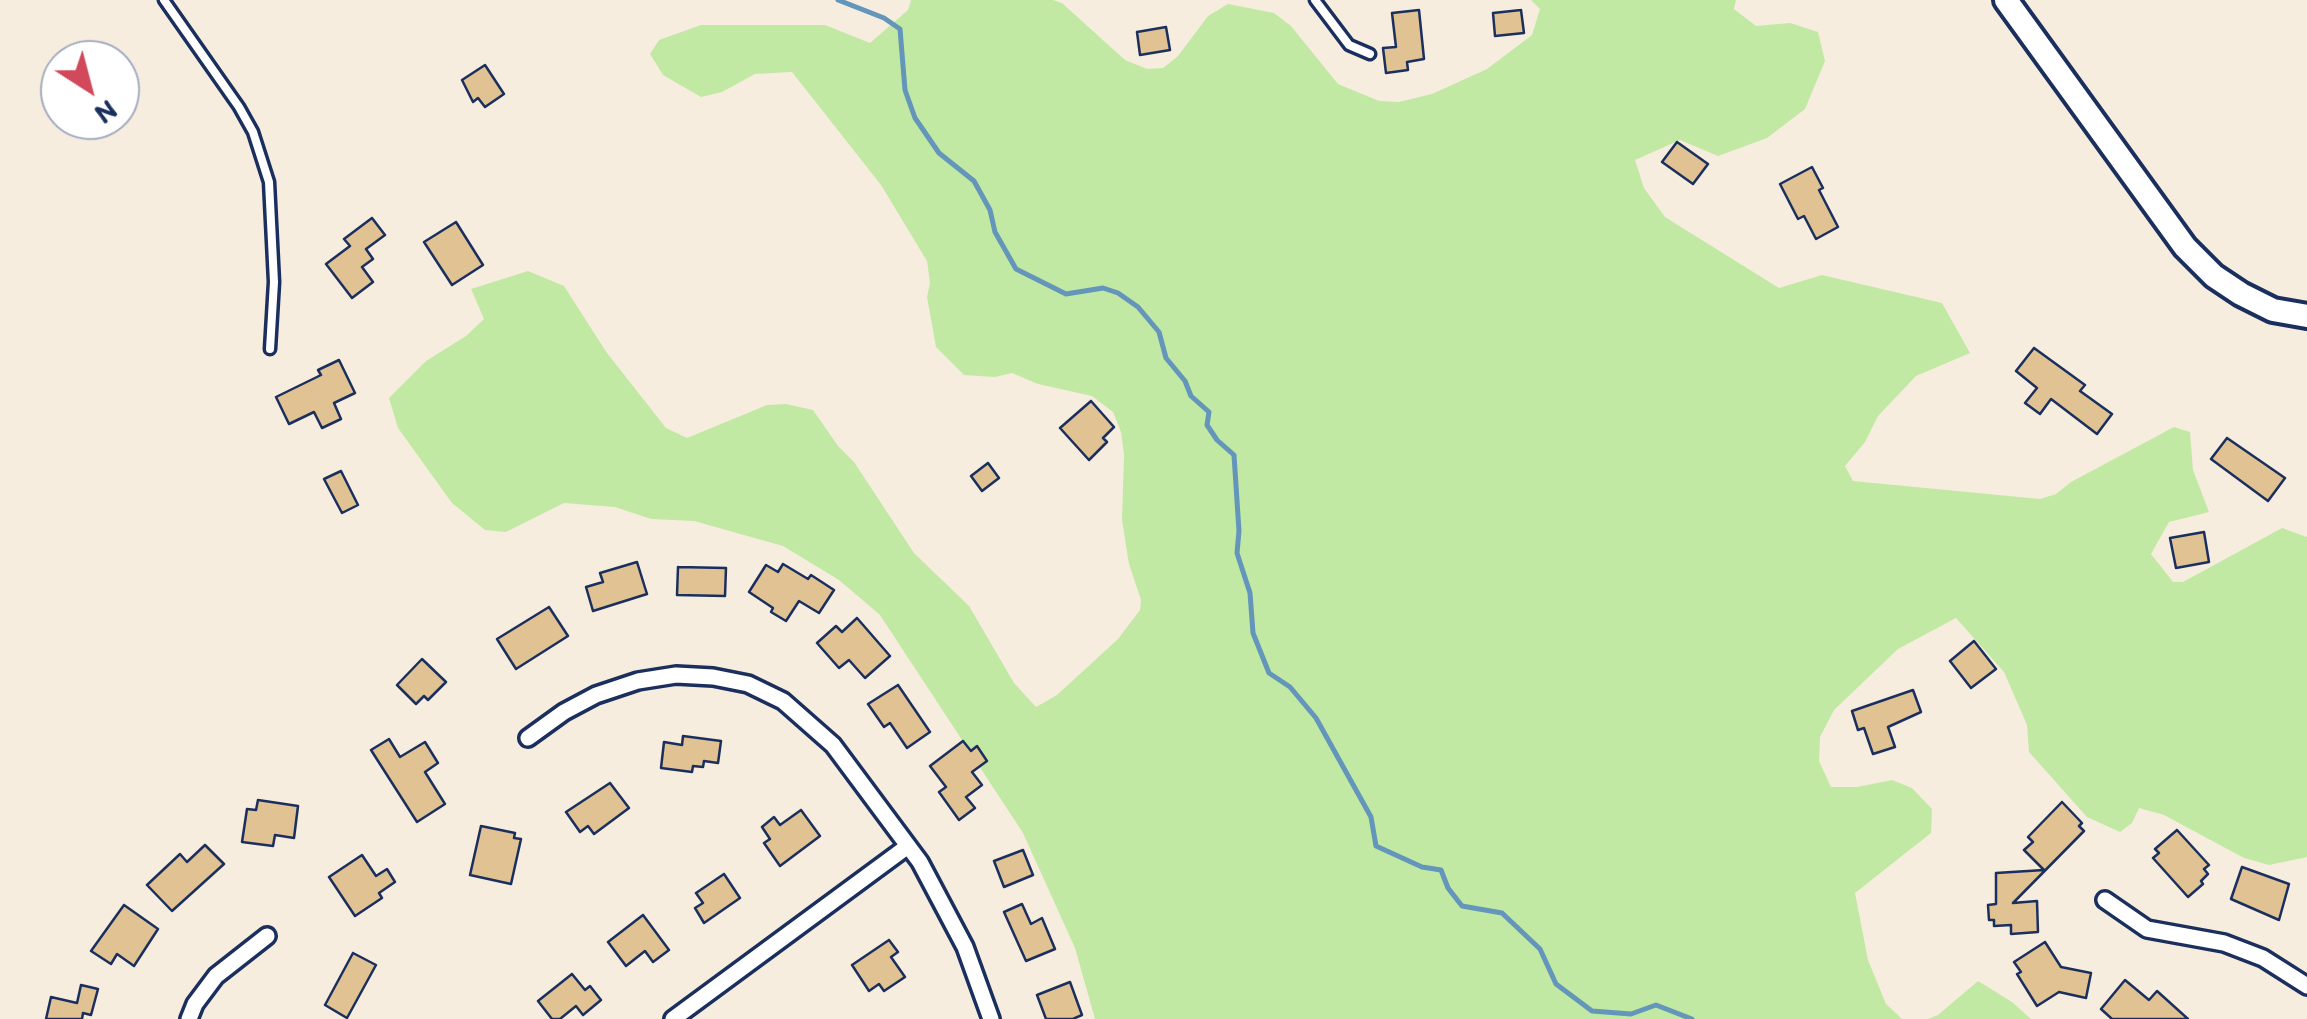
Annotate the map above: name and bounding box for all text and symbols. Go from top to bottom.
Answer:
north arrow [40,40,140,140]
text: N [89,93,124,132]

